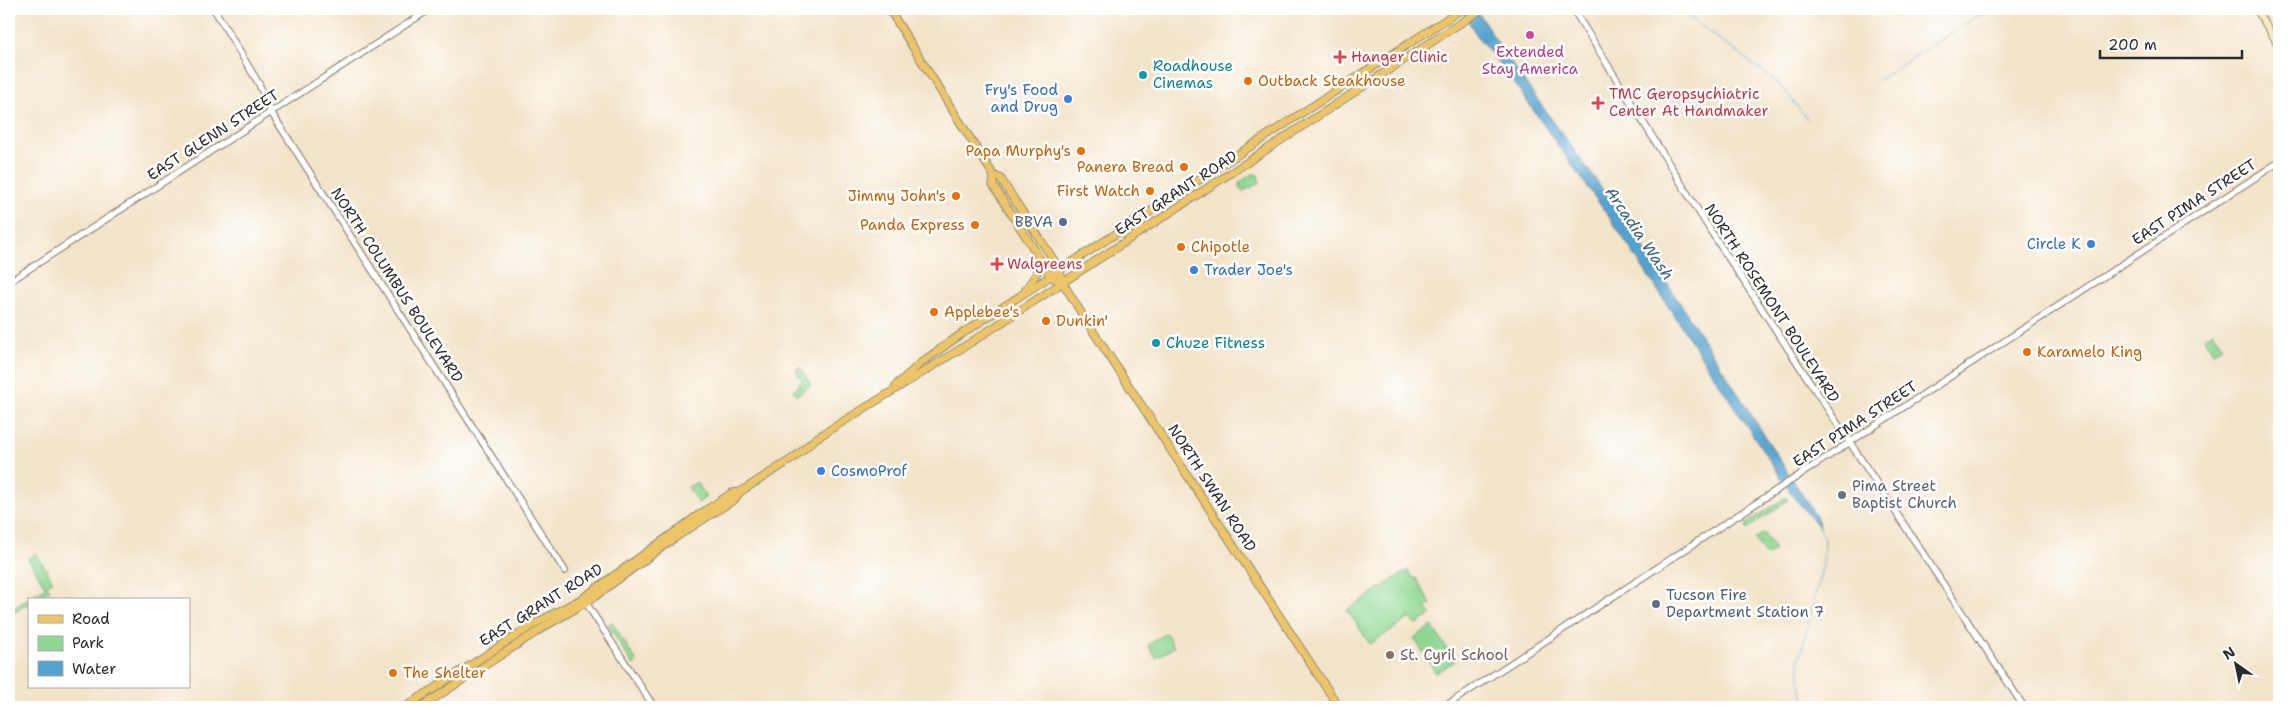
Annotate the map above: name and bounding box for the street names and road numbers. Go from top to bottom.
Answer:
street label: EAST GLENN STREET [143,85,283,185]
street label: EAST GRANT ROAD [1111,146,1241,240]
street label: EAST PIMA STREET [2128,154,2260,250]
street label: NORTH COLUMBUS BOULEVARD [326,184,468,386]
street label: NORTH ROSEMONT BOULEVARD [1700,200,1844,406]
street label: EAST PIMA STREET [1789,376,1921,472]
street label: NORTH SWAN ROAD [1163,420,1261,556]
street label: EAST GRANT ROAD [476,559,607,651]

